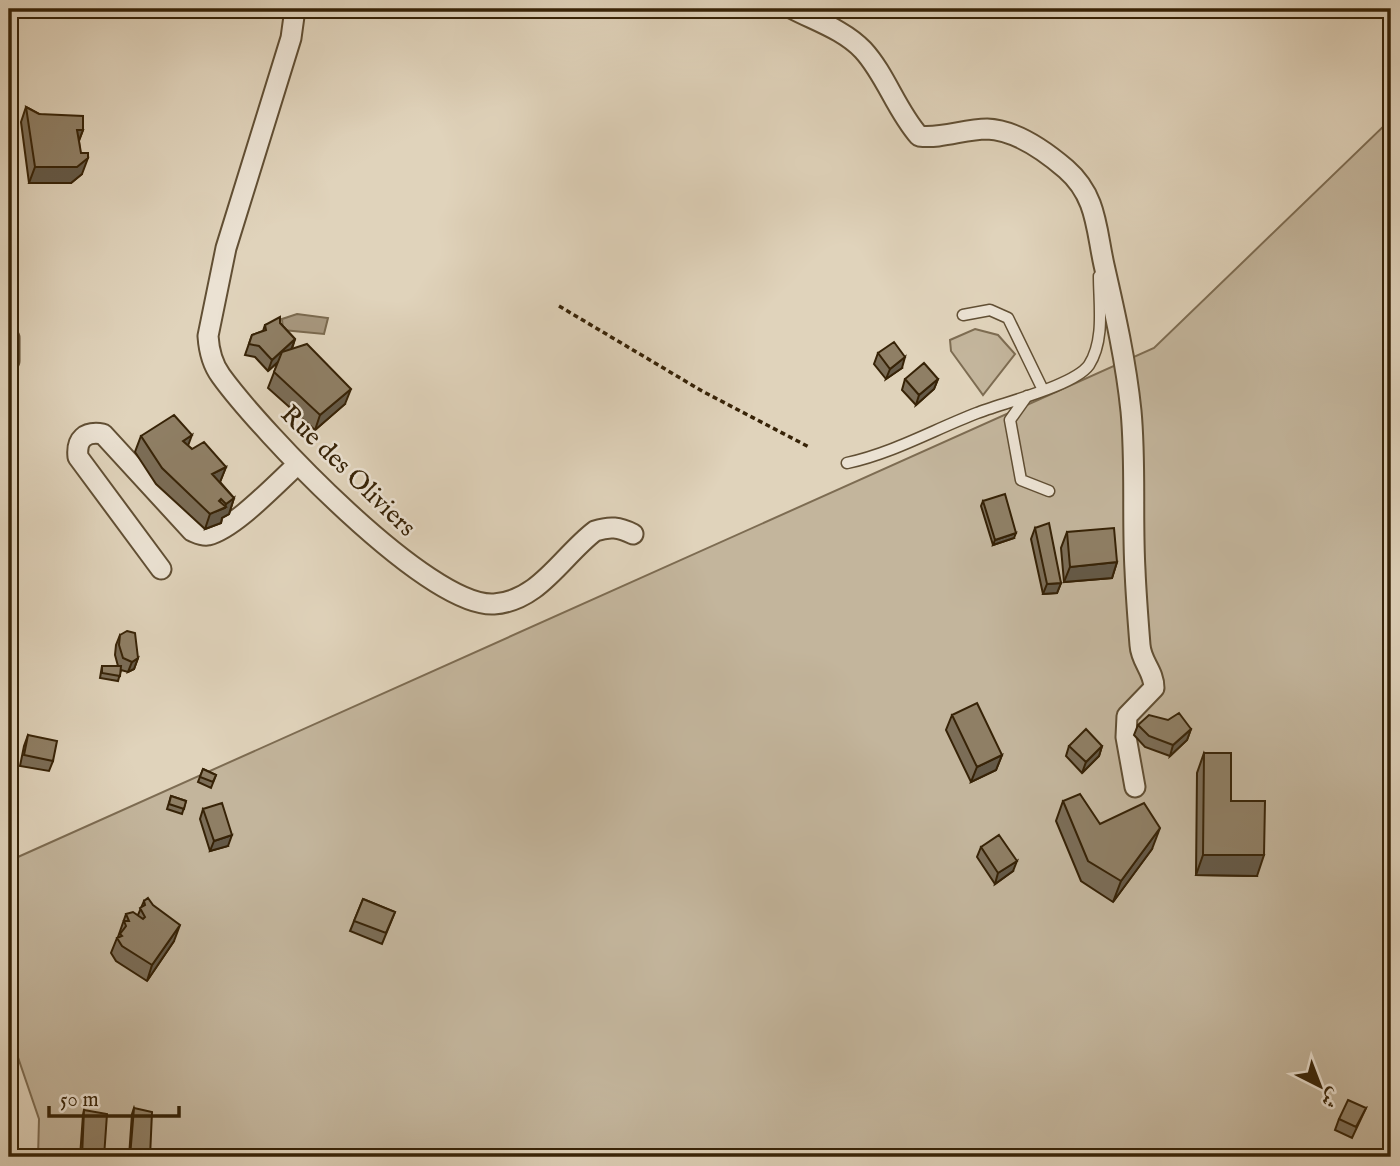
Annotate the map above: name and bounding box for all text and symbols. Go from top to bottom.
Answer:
street label: Rue des Oliviers [273,398,423,544]
north arrow [1284,1050,1354,1120]
scale bar [49,1075,178,1119]
text: ش [1315,1082,1345,1112]
text: 50 m [60,1087,99,1114]

